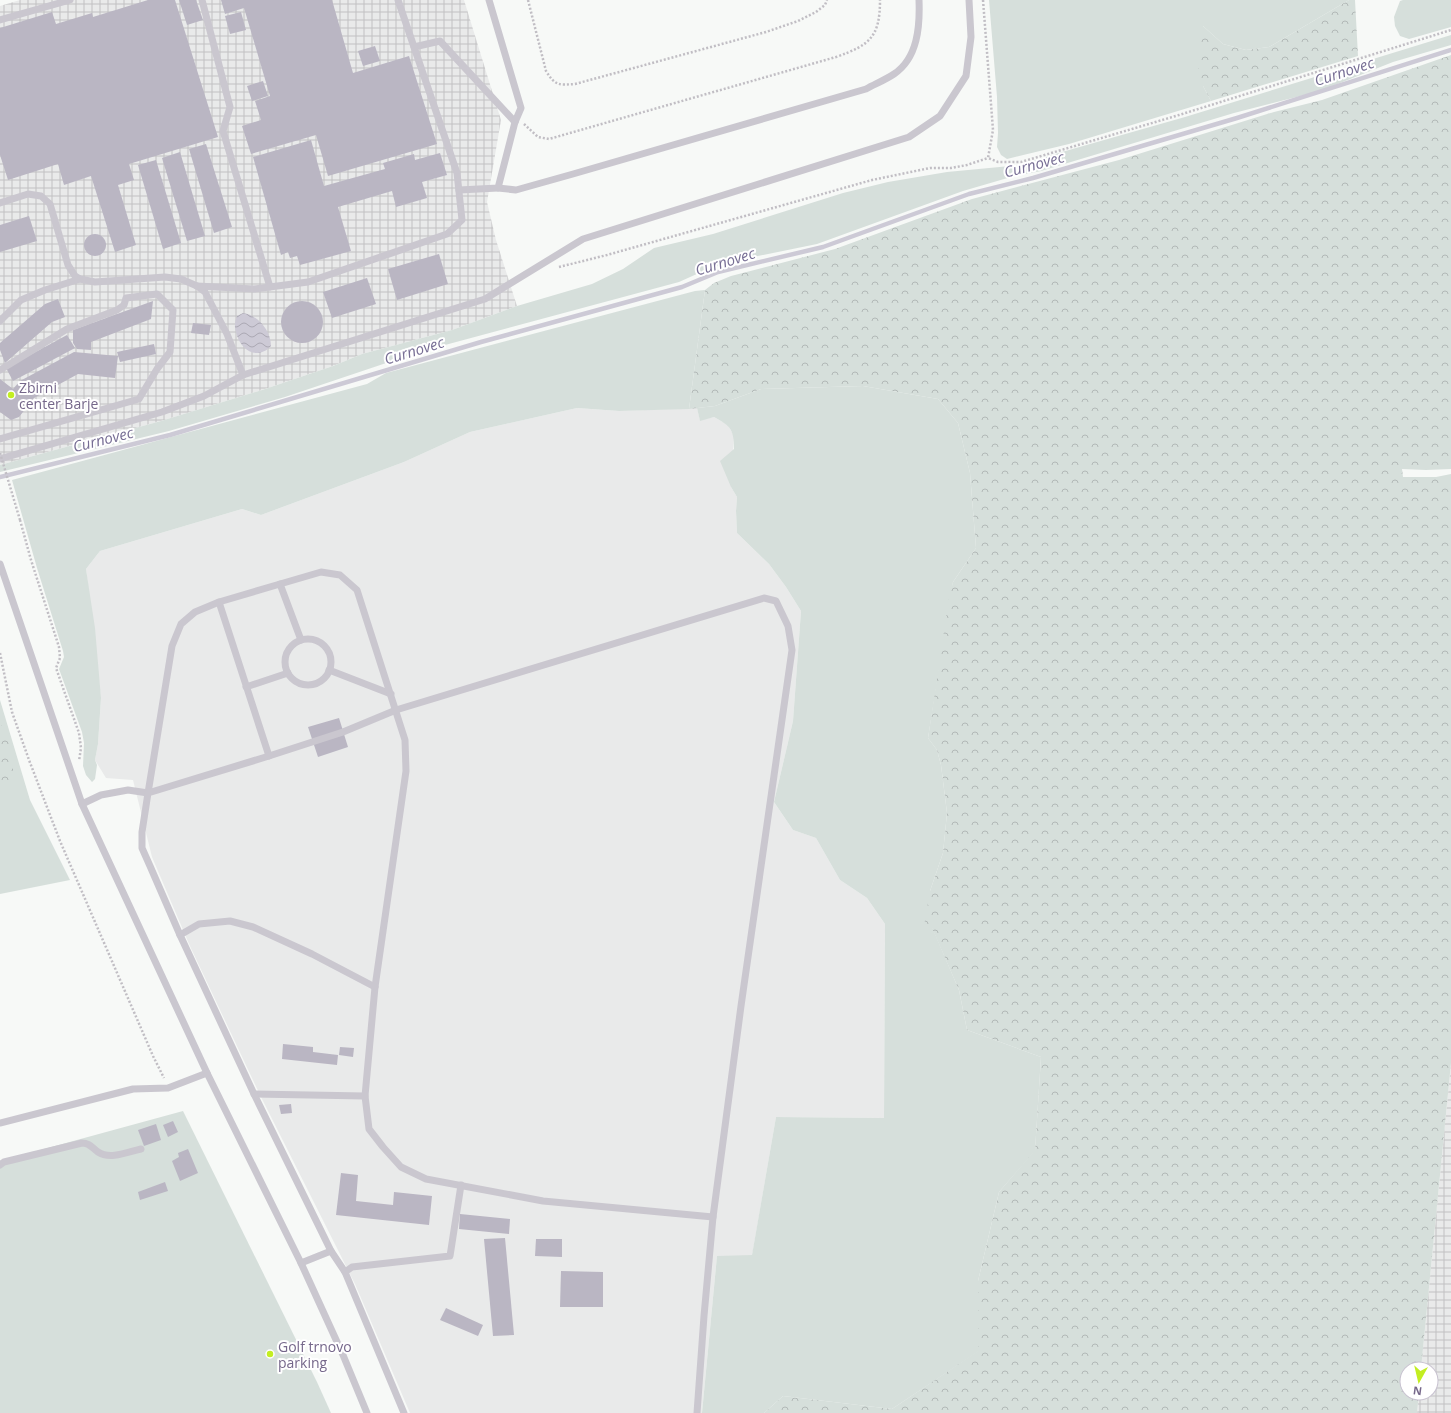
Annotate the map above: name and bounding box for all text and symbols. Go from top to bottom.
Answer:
water label: Curnovec [1312,52,1377,90]
water label: Curnovec [1002,146,1067,182]
water label: Curnovec [693,242,758,280]
water label: Curnovec [382,331,447,369]
place label: Zbirni center Barje [19,378,98,413]
marker: Zbirni center Barje [6,390,16,400]
water label: Curnovec [71,422,136,456]
place label: Golf trnovo parking [278,1337,352,1372]
marker: Golf trnovo parking [265,1349,275,1359]
north arrow [1399,1361,1439,1401]
text: N [1412,1383,1423,1399]

